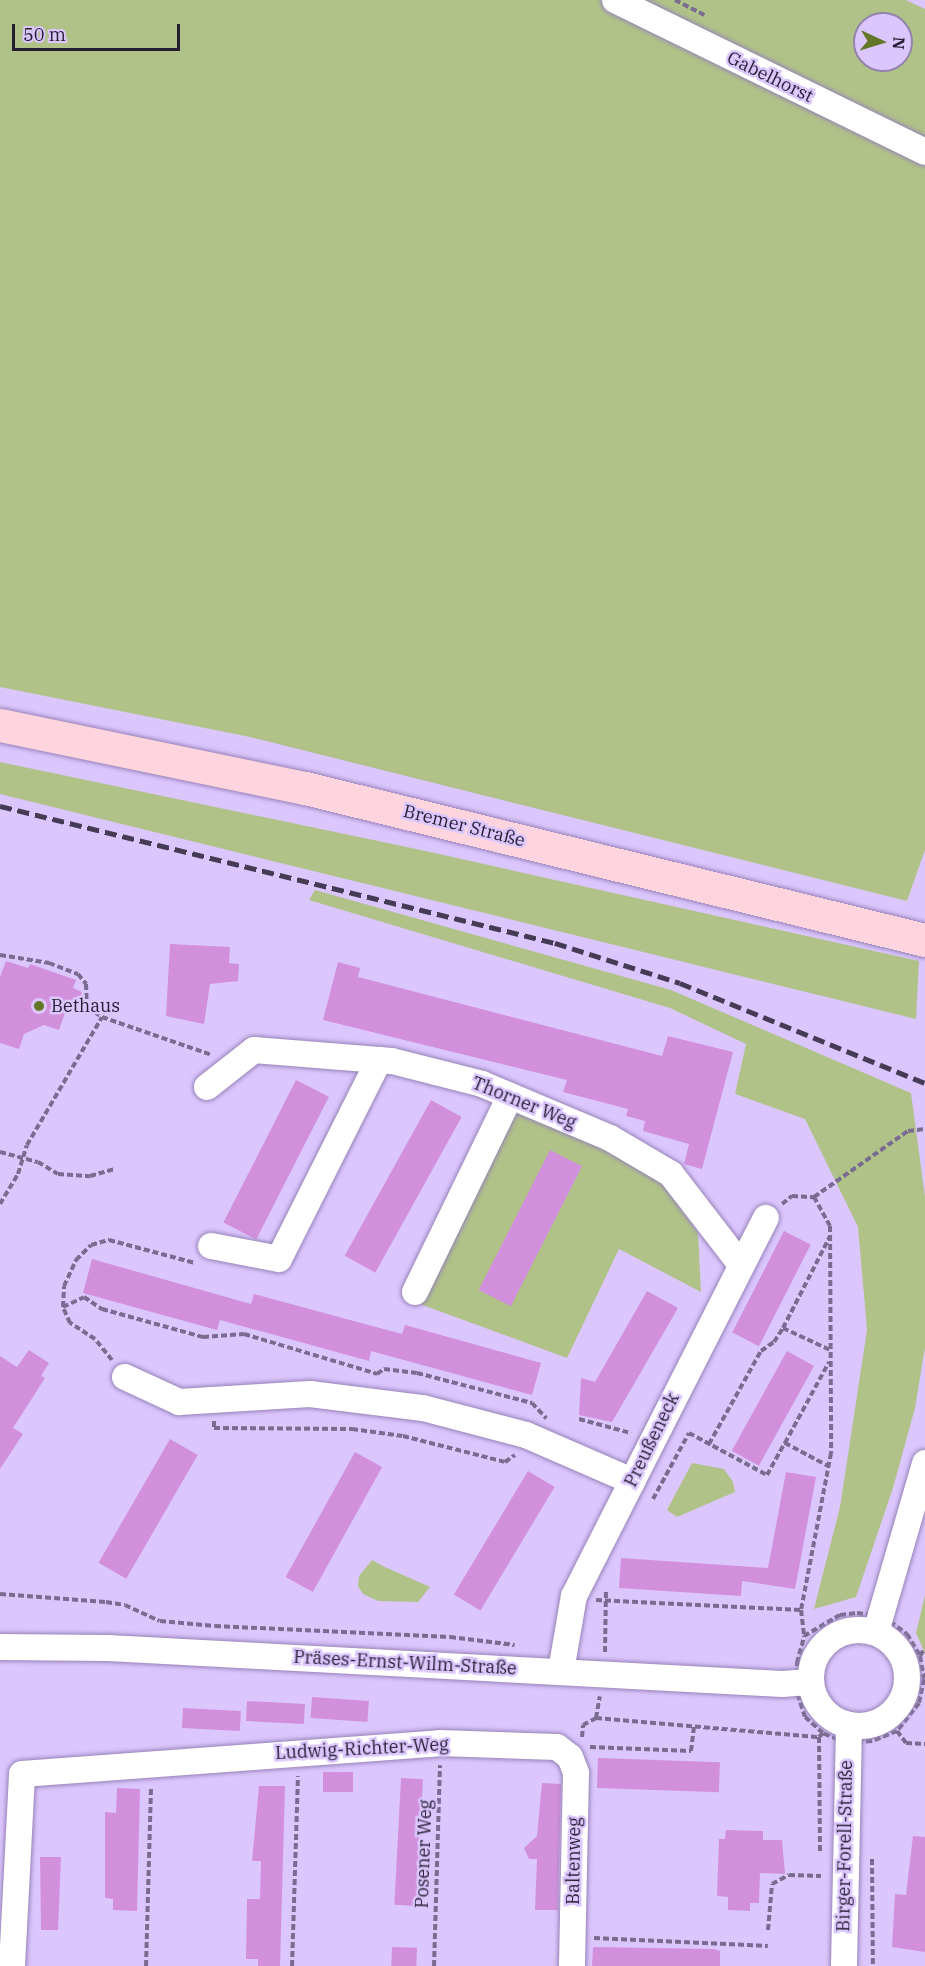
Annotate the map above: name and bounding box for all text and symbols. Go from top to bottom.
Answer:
scale bar [15,12,183,50]
north arrow [853,12,913,72]
text: 50 m [23,23,66,46]
text: N [889,36,909,50]
street label: Gabelhorst [723,47,817,107]
street label: Bremer Straße [401,800,527,852]
place label: Bethaus [51,995,120,1017]
marker: Bethaus [32,999,46,1013]
street label: Thorner Weg [469,1072,579,1134]
street label: Preußeneck [620,1389,684,1491]
street label: Präses-Ernst-Wilm-Straße [293,1646,517,1680]
street label: Ludwig-Richter-Weg [275,1734,449,1764]
street label: Birger-Forell-Straße [833,1760,857,1932]
street label: Posener Weg [411,1799,437,1909]
street label: Baltenweg [562,1817,586,1905]

